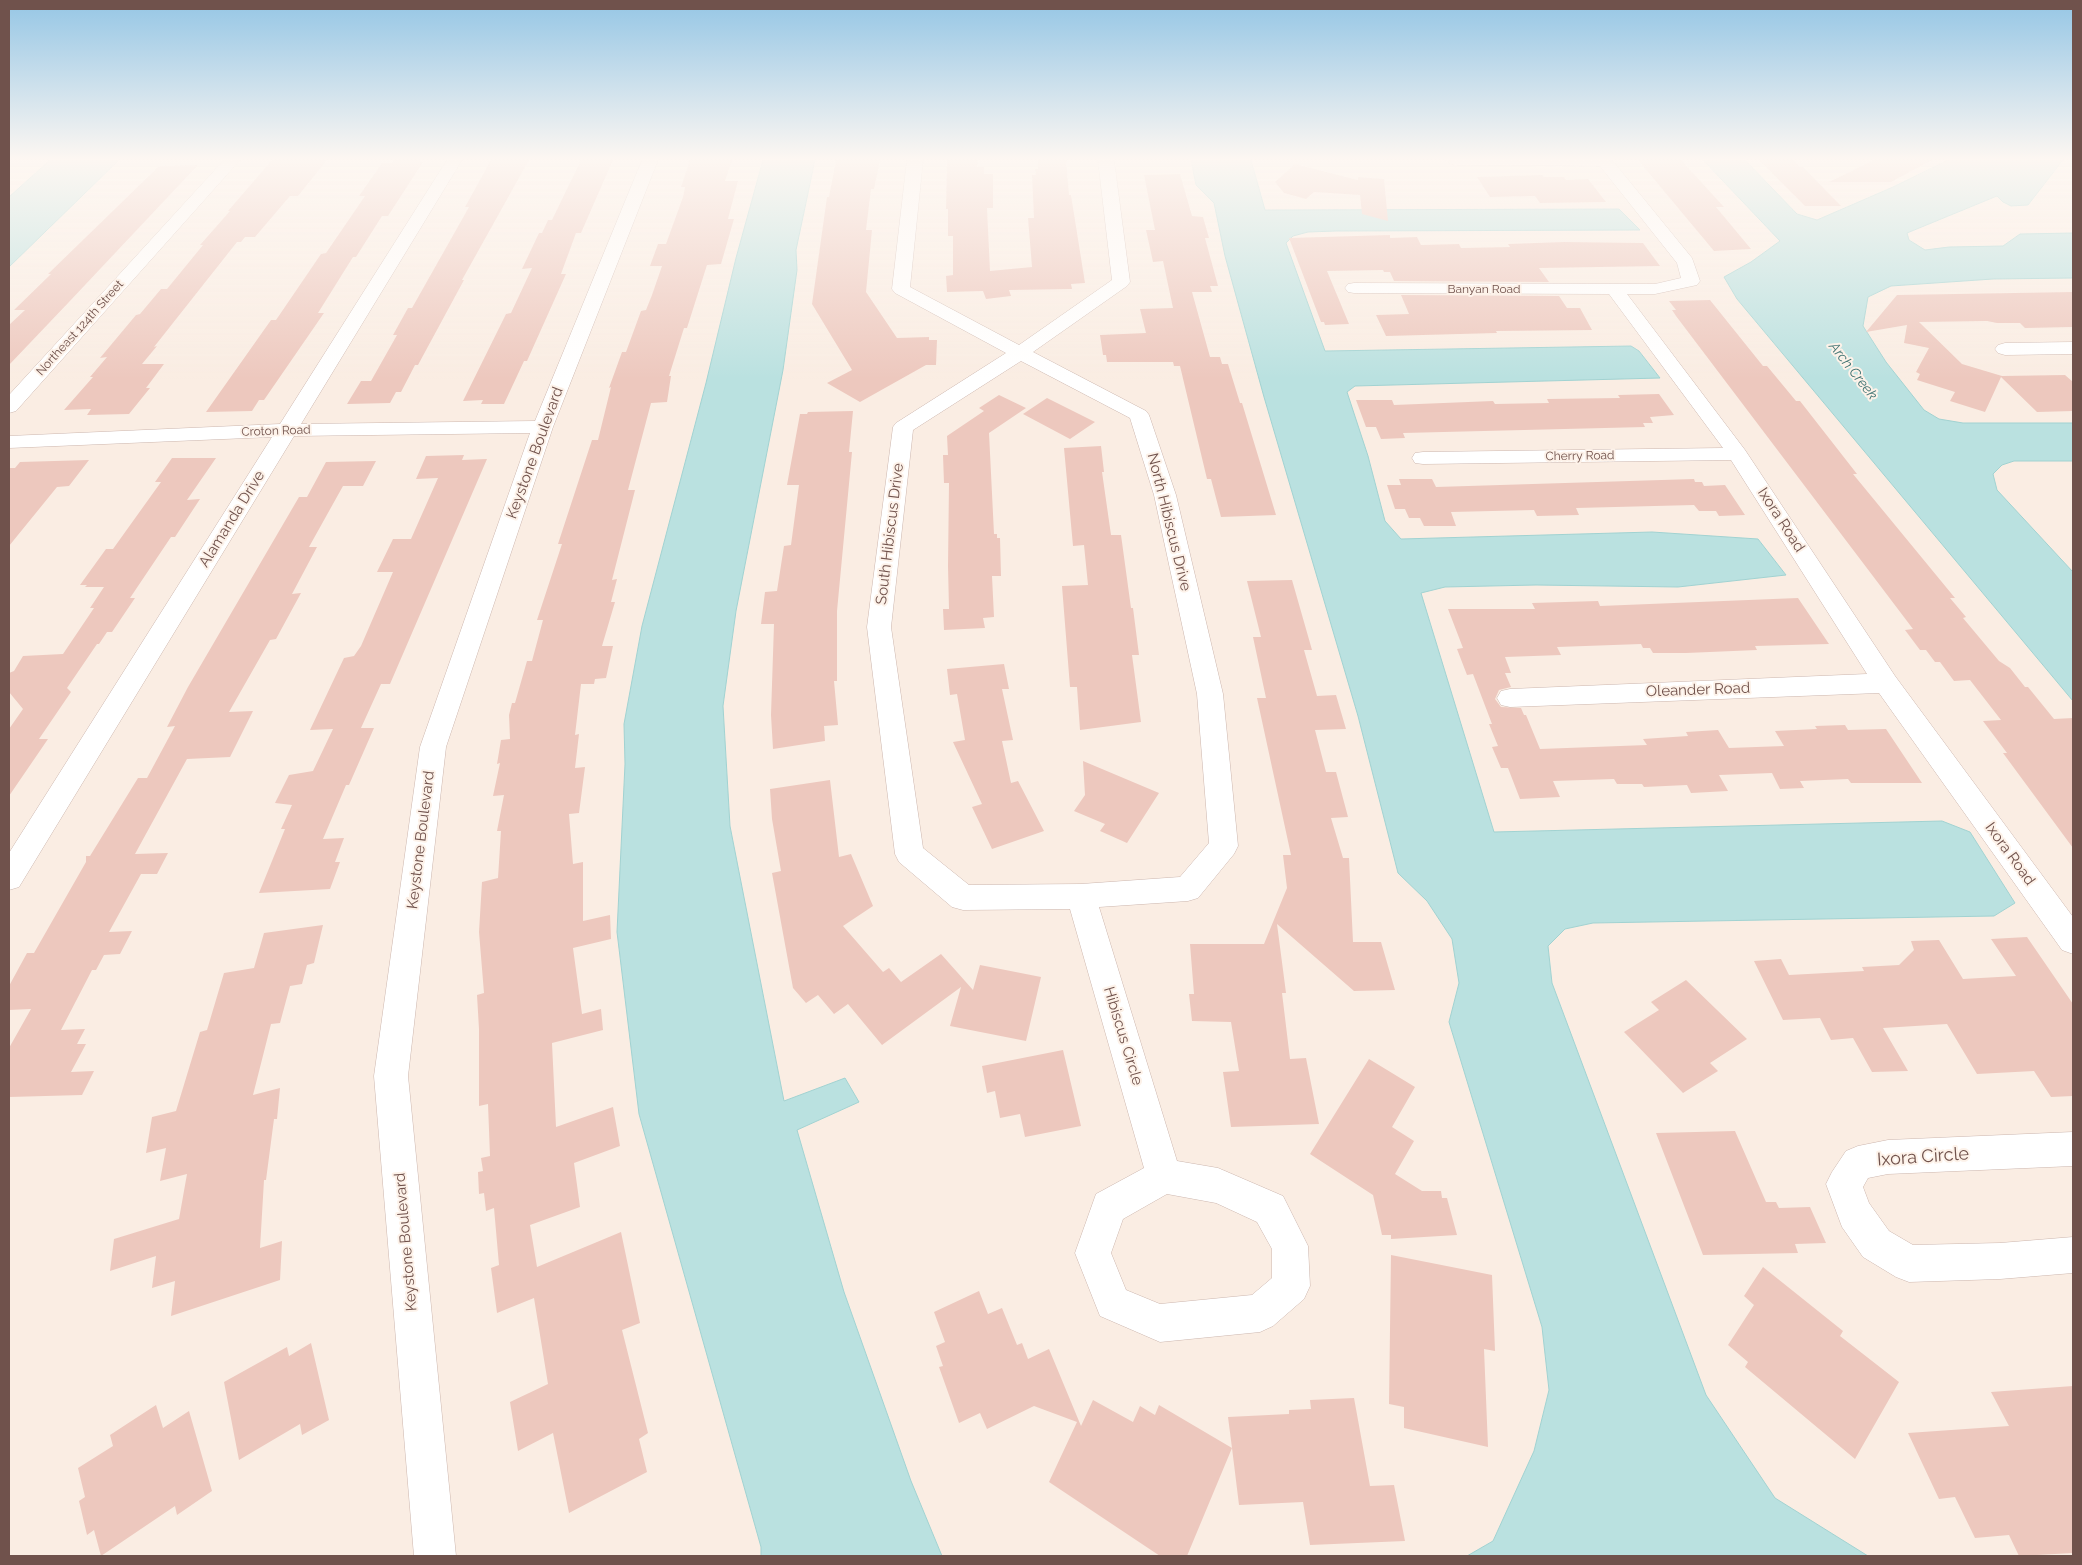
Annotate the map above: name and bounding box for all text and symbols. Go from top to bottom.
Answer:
street label: Northeast 124th Street [33,277,127,379]
street label: Banyan Road [1447,282,1521,296]
water label: Arch Creek [1825,339,1881,403]
street label: Keystone Boulevard [503,385,567,521]
street label: Croton Road [241,423,311,439]
street label: Cherry Road [1545,448,1615,464]
street label: North Hibiscus Drive [1143,451,1195,593]
street label: South Hibiscus Drive [872,462,908,606]
street label: Alamanda Drive [195,467,269,571]
street label: Ixora Road [1754,484,1808,556]
street label: Oleander Road [1646,679,1750,701]
street label: Keystone Boulevard [404,770,438,910]
street label: Ixora Road [1981,819,2039,889]
street label: Hibiscus Circle [1099,985,1147,1087]
street label: Ixora Circle [1876,1143,1970,1171]
street label: Keystone Boulevard [391,1172,421,1312]

